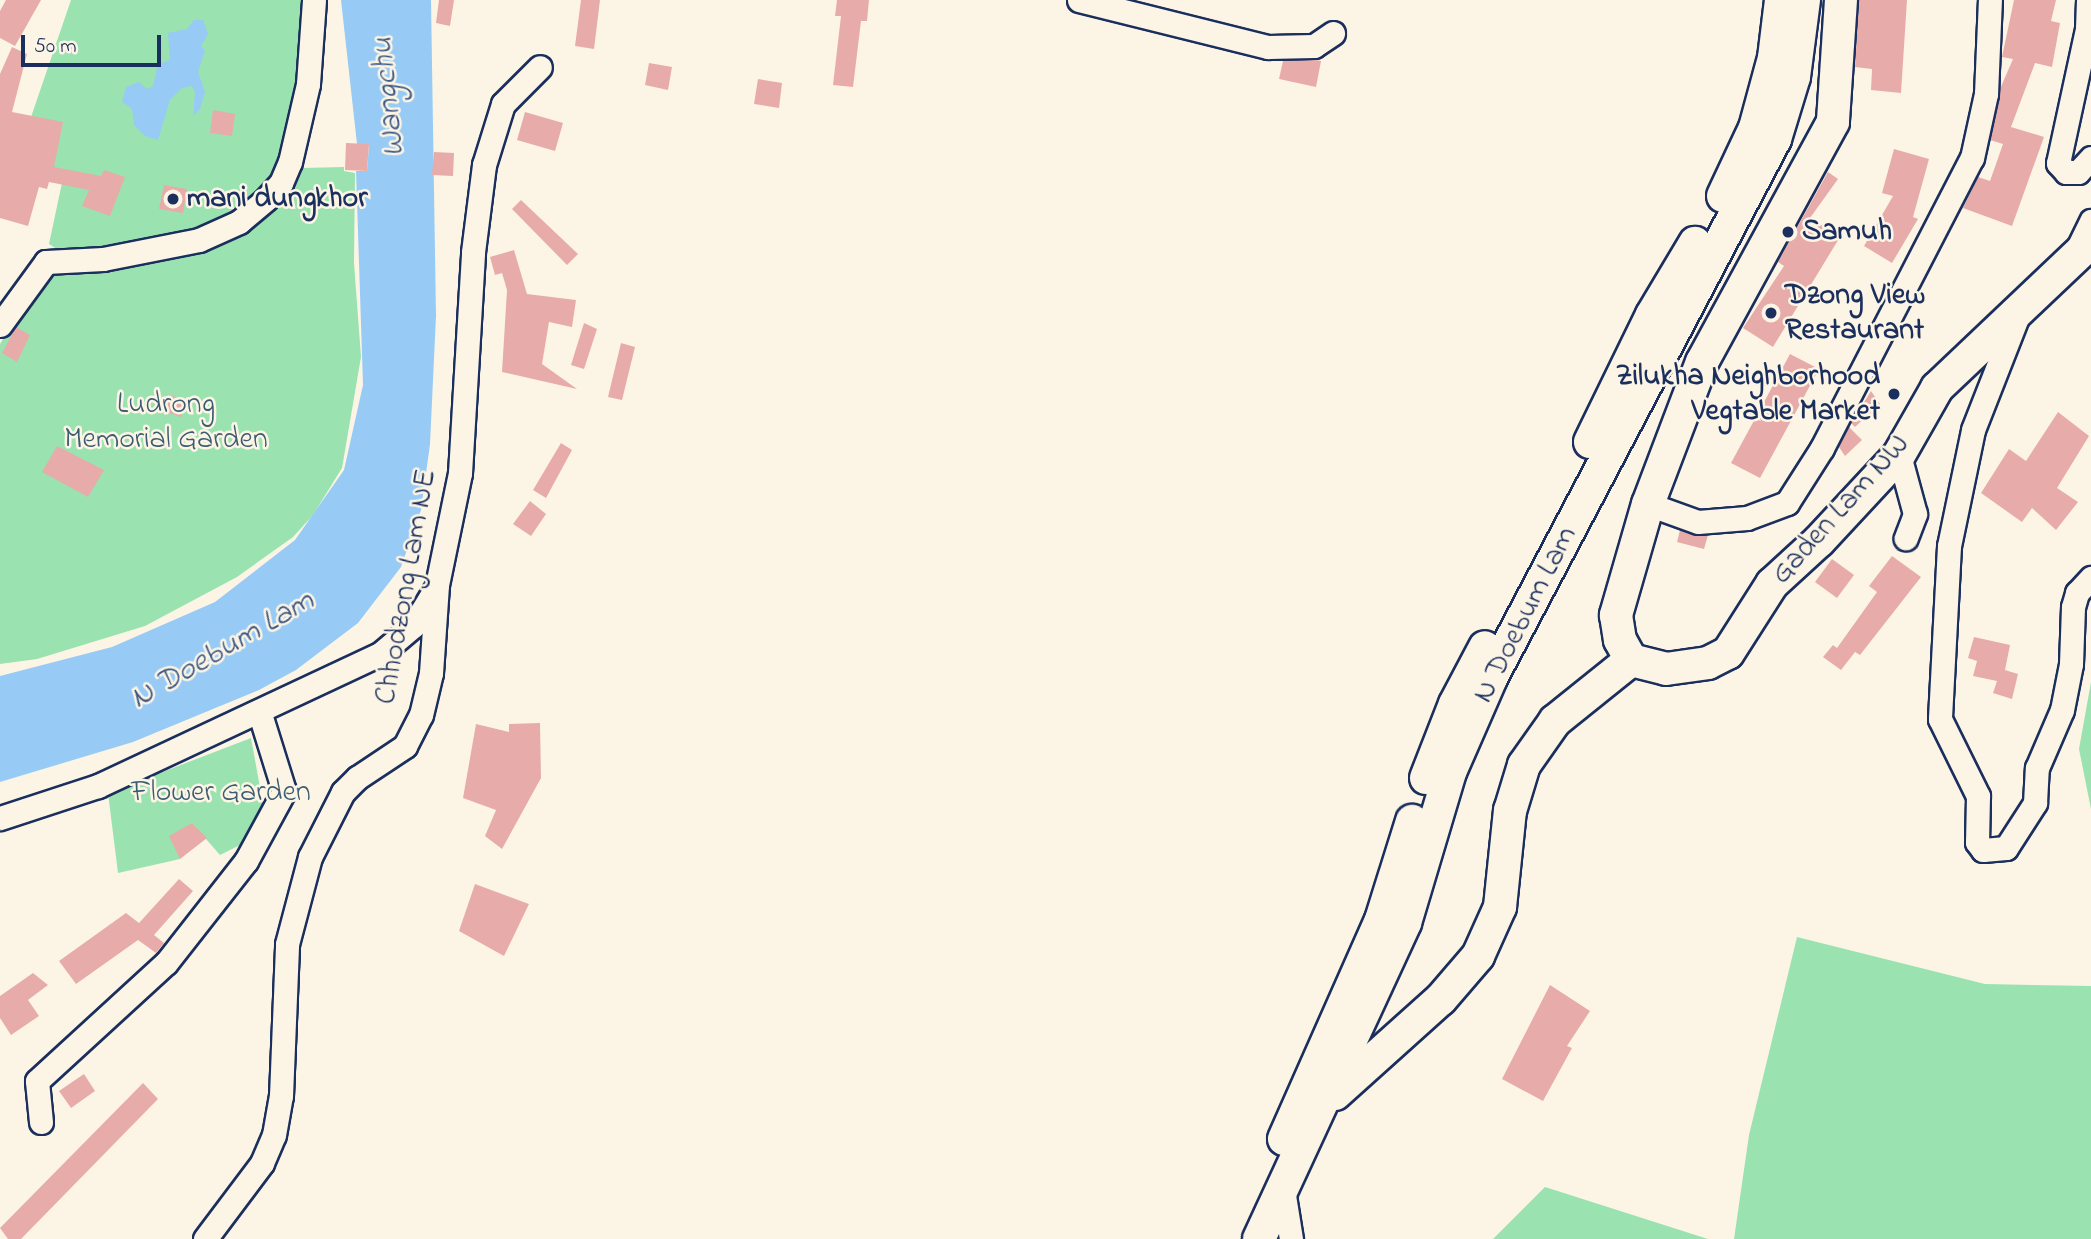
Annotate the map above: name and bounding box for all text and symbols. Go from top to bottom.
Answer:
scale bar [24,21,164,65]
text: 50 m [34,32,77,62]
water label: Wangchu [365,35,415,159]
place label: mani dungkhor [187,181,367,217]
marker: mani dungkhor [165,191,181,207]
place label: Samuh [1802,214,1892,250]
marker: Samuh [1780,224,1796,240]
place label: Dzong View Restaurant [1785,278,1925,348]
marker: Dzong View Restaurant [1763,305,1779,321]
place label: Zilukha Neighborhood Vegtable Market [1616,359,1880,430]
marker: Zilukha Neighborhood Vegtable Market [1886,386,1902,402]
park label: Ludrong Memorial Garden [64,387,268,457]
street label: Gaden Lam NW [1764,428,1918,592]
street label: Chhodzong Lam NE [369,467,445,707]
street label: N Doebum Lam [1466,521,1586,709]
water label: N Doebum Lam [124,583,322,719]
park label: Flower Garden [131,775,311,811]

